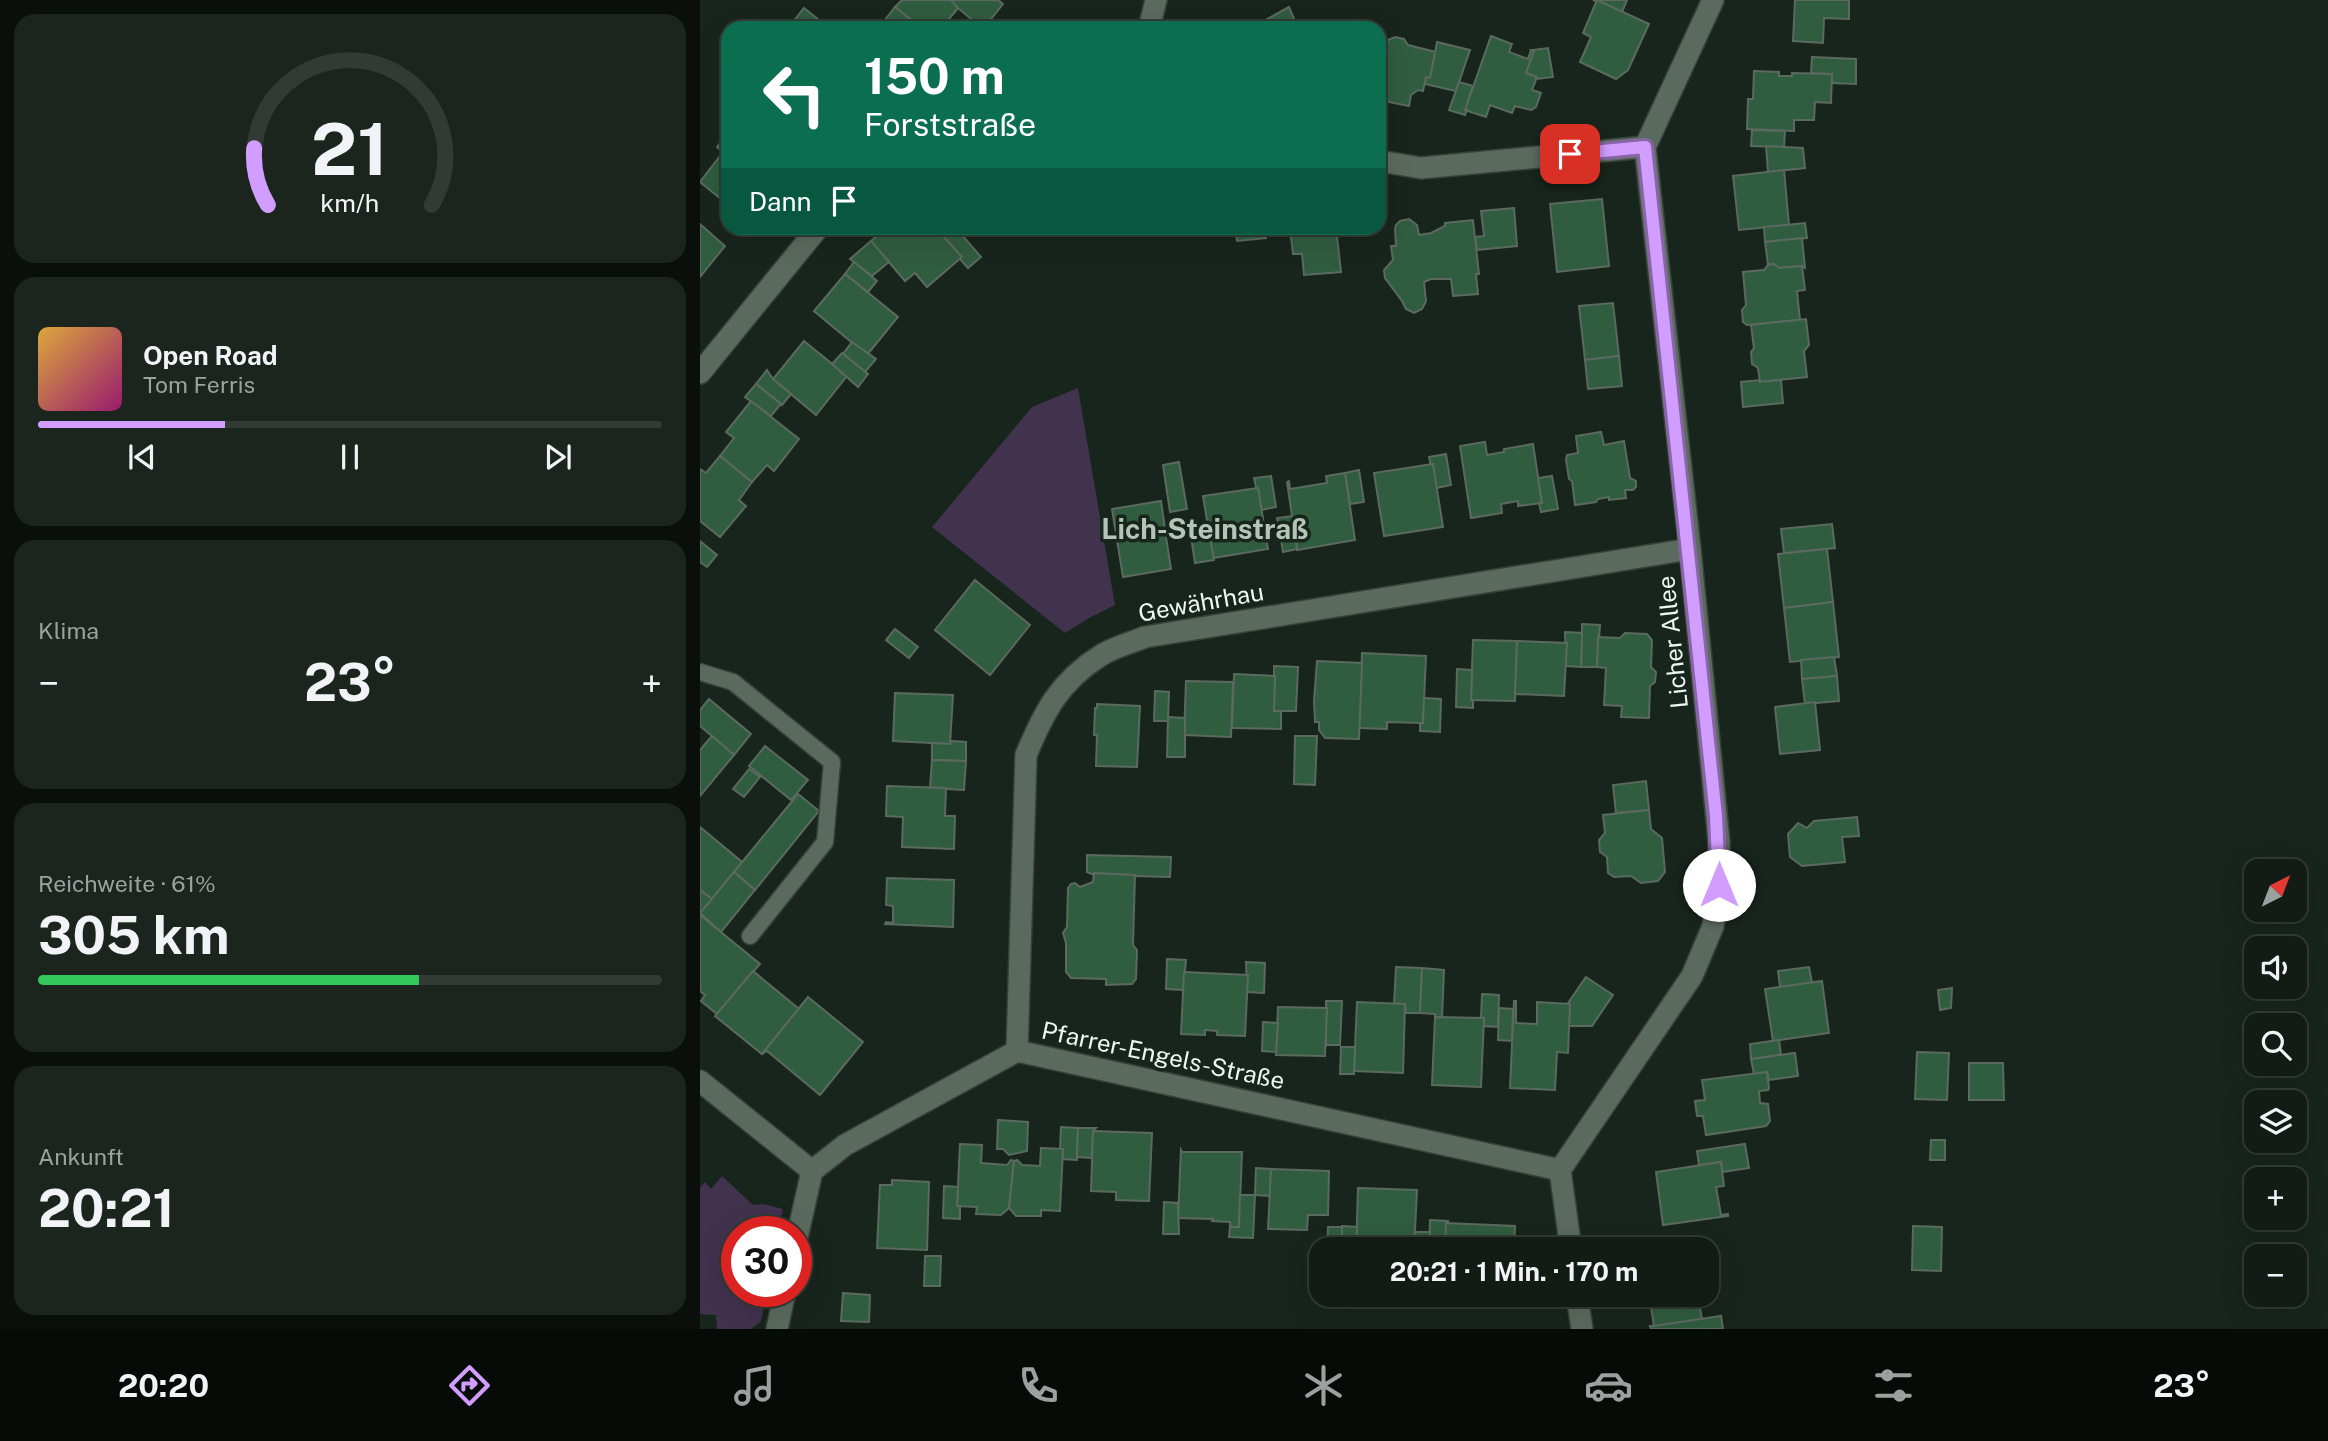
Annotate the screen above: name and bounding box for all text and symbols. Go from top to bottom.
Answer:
text: 150 m [864,47,1005,105]
icon: left [749,49,840,140]
text: 21 [311,106,389,191]
text: Forststraße [864,106,1036,143]
pin [1540,124,1600,184]
icon: arrive [1551,135,1589,173]
icon: arrive [825,182,863,220]
text: Dann [749,186,811,217]
text: km/h [321,187,379,217]
text: Open Road [143,340,278,371]
text: Tom Ferris [143,371,255,398]
icon: previous [123,438,161,476]
icon: pause [331,438,369,476]
icon: next [539,438,577,476]
district label: Lich-Steinstraß [1101,512,1309,545]
street label: Licher Allee [1651,574,1693,710]
street label: Gewährhau [1136,577,1266,627]
text: Klima [38,617,99,644]
text: 23° [304,652,396,713]
text: − [38,661,59,706]
text: + [641,661,662,706]
position arrow [1682,848,1756,922]
north arrow [2244,859,2306,922]
map controls [2244,859,2307,1307]
text: Reichweite · 61% [38,870,216,897]
text: 305 km [38,905,229,966]
button: sound [2244,936,2307,999]
button: search [2244,1013,2307,1076]
street label: Pfarrer-Engels-Straße [1039,1016,1287,1094]
button: layers [2244,1090,2307,1153]
text: Ankunft [38,1143,124,1170]
button: + [2244,1167,2307,1230]
text: 20:21 [38,1178,175,1239]
speed limit sign: 30 [721,1216,812,1307]
button: − [2244,1244,2307,1307]
text: 20:21 · 1 Min. · 170 m [1390,1256,1638,1287]
icon: directions [445,1361,494,1410]
icon: music [730,1361,779,1410]
icon: phone [1014,1361,1063,1410]
icon: climate [1299,1361,1348,1410]
icon: car [1584,1361,1633,1410]
icon: filters [1869,1361,1918,1410]
text: 20:20 [118,1367,209,1404]
text: 23° [2153,1367,2210,1404]

